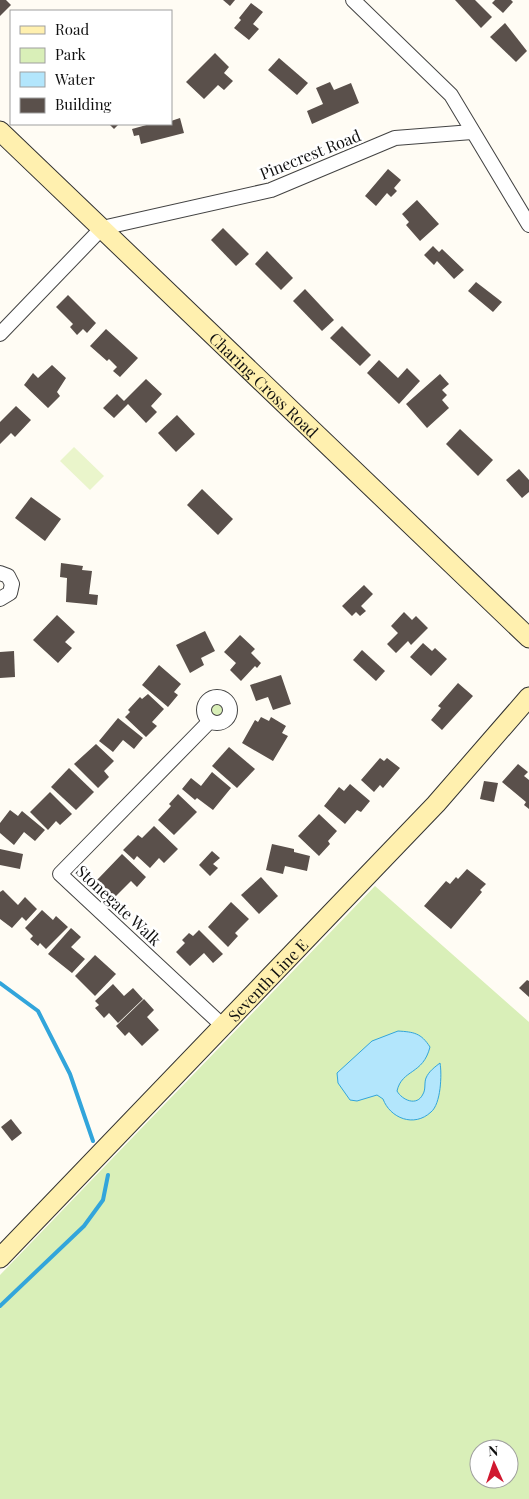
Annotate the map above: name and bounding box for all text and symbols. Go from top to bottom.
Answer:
legend [10,10,172,125]
text: Road [55,19,89,39]
text: Park [55,44,87,64]
text: Water [54,69,95,89]
text: Building [55,94,112,114]
street label: Pinecrest Road [256,124,364,184]
street label: Charing Cross Road [205,327,323,441]
street label: Stonegate Walk [72,860,166,950]
street label: Seventh Line E [223,934,312,1025]
north arrow [469,1439,519,1489]
text: N [488,1441,499,1460]

